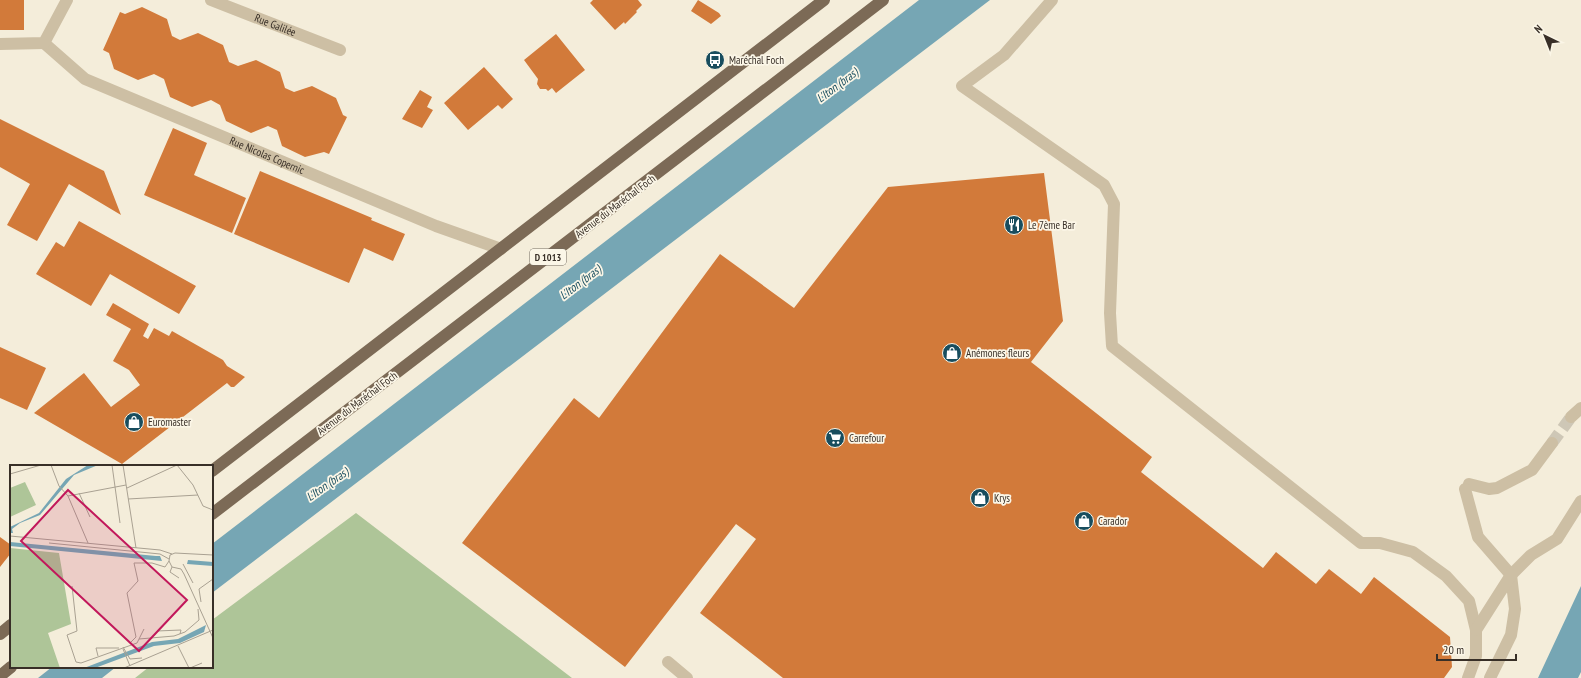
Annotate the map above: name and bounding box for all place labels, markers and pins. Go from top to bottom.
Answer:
bus stop icon: Maréchal Foch [704,49,726,71]
place label: Maréchal Foch [729,53,784,67]
restaurant icon: Le 7ème Bar [1003,214,1025,236]
place label: Le 7ème Bar [1028,218,1075,232]
shop icon: Anémones fleurs [941,342,963,364]
place label: Anémones fleurs [966,346,1029,360]
shop icon: Euromaster [123,411,145,433]
place label: Euromaster [148,415,191,429]
supermarket icon: Carrefour [824,427,846,449]
place label: Carrefour [849,431,884,445]
shop icon: Krys [969,487,991,509]
place label: Krys [994,491,1010,505]
shop icon: Carador [1073,510,1095,532]
place label: Carador [1098,514,1127,528]

